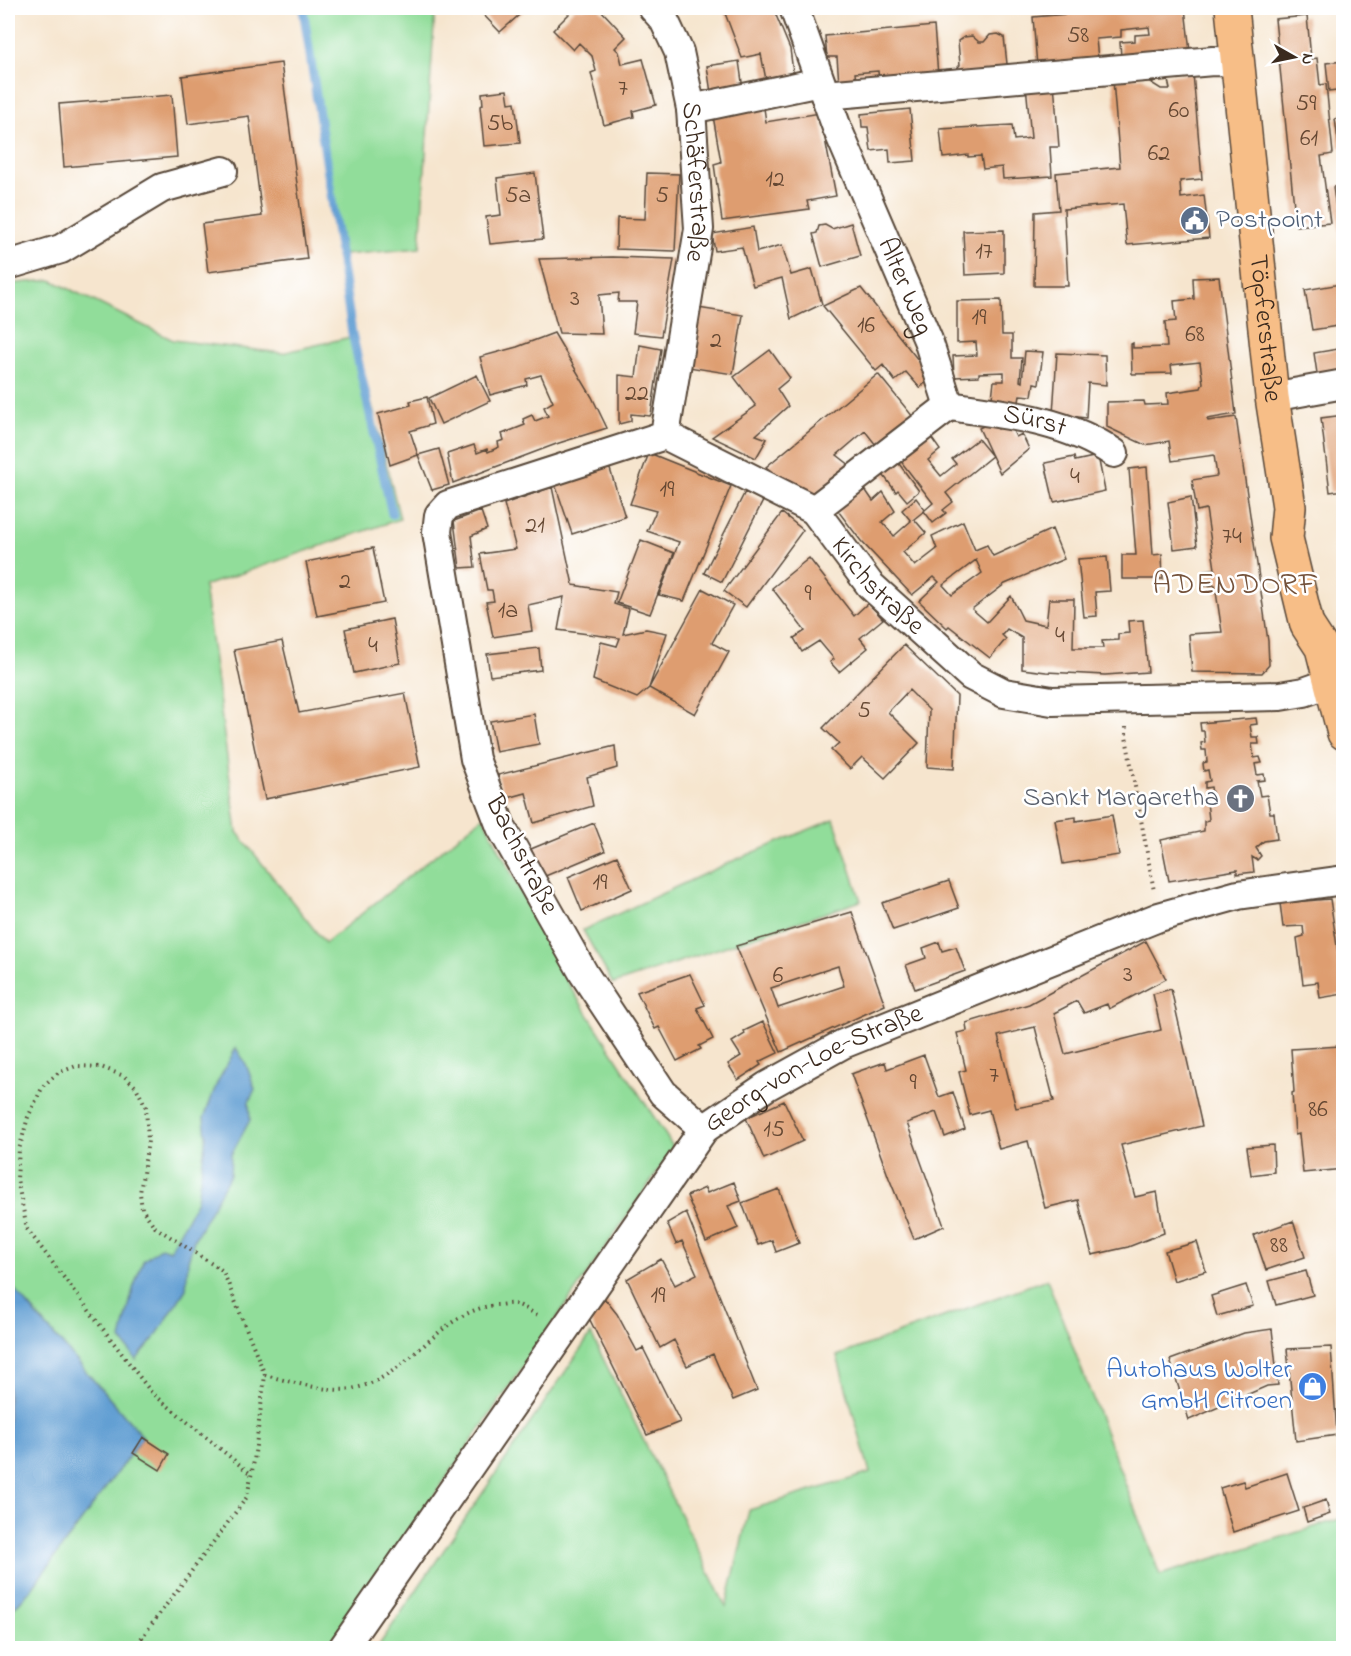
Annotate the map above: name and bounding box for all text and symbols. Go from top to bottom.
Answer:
house number: 58 [1067,19,1089,54]
north arrow [1264,27,1324,87]
text: N [1294,52,1320,66]
house number: 7 [618,72,628,107]
house number: 59 [1296,87,1317,122]
house number: 60 [1169,94,1189,129]
street label: Schäferstraße [671,100,719,266]
house number: 5b [487,107,514,142]
house number: 61 [1300,122,1318,157]
house number: 62 [1148,137,1170,172]
house number: 12 [765,163,785,198]
house number: 5a [505,179,531,214]
house number: 5 [655,179,669,214]
place label: Postpoint [1216,201,1323,240]
public building icon: Postpoint [1179,204,1211,236]
street label: Alter Weg [867,232,943,341]
house number: 17 [975,235,993,270]
street label: Töpferstraße [1238,253,1292,405]
house number: 3 [570,282,580,317]
house number: 19 [972,301,987,336]
house number: 16 [857,309,876,344]
house number: 68 [1185,318,1205,353]
house number: 2 [710,324,722,359]
house number: 22 [625,377,649,412]
street label: Sürst [1000,395,1072,447]
house number: 4 [1070,460,1080,495]
house number: 19 [660,473,675,508]
house number: 21 [525,509,545,544]
house number: 74 [1222,520,1242,555]
street label: Kirchstraße [821,529,934,645]
district label: ADENDORF [1153,564,1319,608]
house number: 2 [339,565,351,600]
house number: 9 [804,577,812,612]
house number: 1a [498,594,518,629]
house number: 4 [1055,619,1065,654]
house number: 4 [368,629,378,664]
house number: 5 [857,694,871,729]
place label: Sankt Margaretha [1023,779,1219,818]
church icon: Sankt Margaretha [1224,782,1256,814]
street label: Bachstraße [474,788,568,922]
house number: 19 [593,866,608,901]
house number: 3 [1123,958,1133,993]
house number: 6 [773,959,784,994]
street label: Georg-von-Loe-Straße [696,994,929,1143]
house number: 7 [989,1059,999,1094]
house number: 9 [909,1066,917,1101]
house number: 86 [1308,1093,1328,1128]
house number: 15 [763,1113,785,1148]
house number: 88 [1270,1229,1288,1264]
house number: 19 [651,1279,666,1314]
place label: Autohaus Wolter GmbH Citroen [1106,1351,1293,1421]
shop icon: Autohaus Wolter GmbH Citroen [1297,1370,1329,1402]

